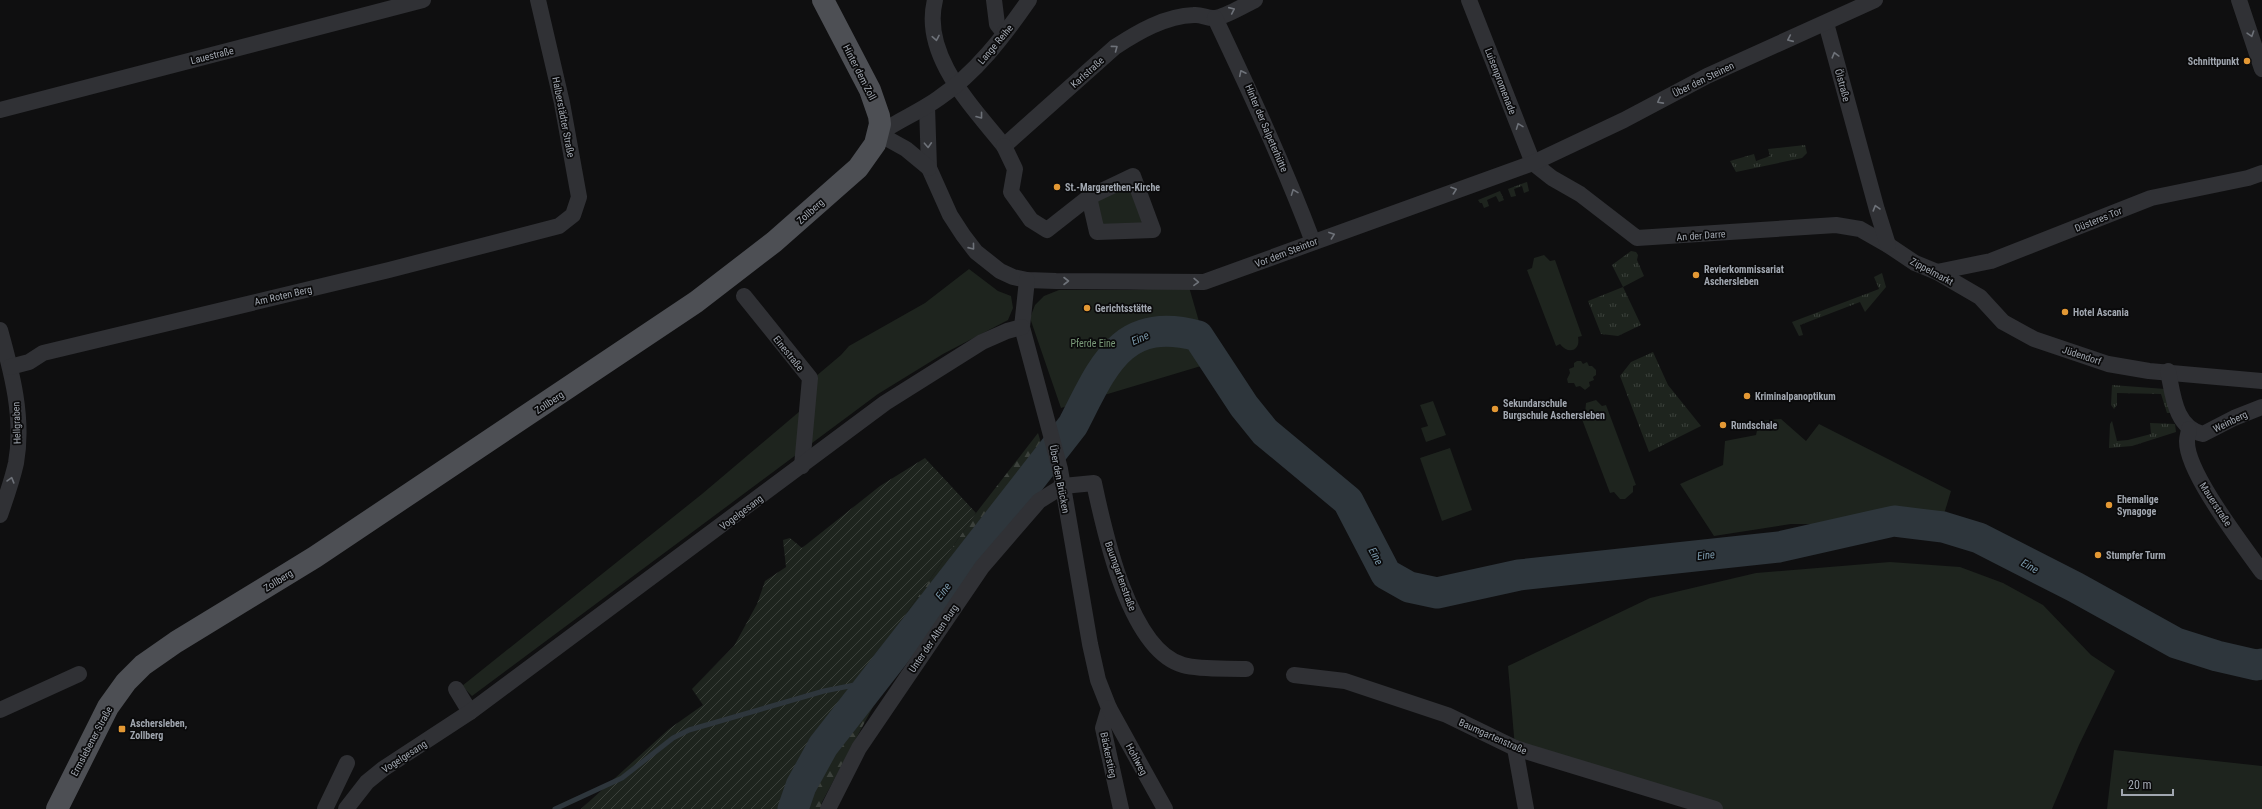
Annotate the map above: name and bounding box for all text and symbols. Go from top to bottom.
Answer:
one-way arrow [1228,7,1235,15]
street label: Lange Reihe [976,22,1015,66]
one-way arrow [2246,30,2255,37]
one-way arrow [1787,34,1795,42]
one-way arrow [931,35,940,41]
street label: Hinter dem Zoll [841,43,878,102]
street label: Lauestraße [189,45,235,66]
one-way arrow [1111,45,1118,52]
street label: Luisenpromenade [1483,46,1518,116]
one-way arrow [1831,51,1839,58]
street label: Karlstraße [1069,54,1106,90]
place label: Schnittpunkt [2188,56,2239,67]
marker: Schnittpunkt [2242,56,2252,66]
street label: Über den Steinen [1670,59,1736,99]
street label: Ölstraße [1833,67,1853,103]
one-way arrow [1239,69,1247,77]
street label: Halberstädter Straße [550,76,577,159]
street label: Hinter der Salpeterhütte [1243,83,1290,174]
one-way arrow [1657,96,1665,104]
one-way arrow [976,112,983,119]
one-way arrow [1515,123,1523,130]
one-way arrow [924,142,933,148]
marker: St.-Margarethen-Kirche [1052,182,1062,192]
place label: St.-Margarethen-Kirche [1065,182,1160,193]
one-way arrow [1450,187,1457,195]
one-way arrow [1290,189,1298,196]
street label: Zollberg [795,196,826,226]
one-way arrow [1872,204,1881,211]
street label: Düsteres Tor [2073,205,2123,234]
street label: An der Darre [1676,228,1726,243]
one-way arrow [1328,231,1335,239]
street label: Vor dem Steintor [1253,235,1319,269]
one-way arrow [967,243,974,250]
street label: Zippelmarkt [1908,256,1955,287]
place label: Revierkommissariat Aschersleben [1704,264,1784,287]
marker: Revierkommissariat Aschersleben [1691,270,1701,280]
one-way arrow [1063,277,1069,285]
one-way arrow [1193,278,1199,286]
street label: Am Roten Berg [253,284,313,307]
marker: Gerichtsstätte [1082,303,1092,313]
place label: Gerichtsstätte [1095,303,1152,314]
marker: Hotel Ascania [2060,307,2070,317]
place label: Hotel Ascania [2073,307,2129,318]
water label: Eine [1129,329,1151,348]
street label: Einestraße [771,334,806,373]
park label: Pferde Eine [1071,338,1116,349]
street label: Jüdendorf [2061,344,2104,367]
street label: Zollberg [533,389,566,416]
marker: Kriminalpanoptikum [1742,391,1752,401]
place label: Kriminalpanoptikum [1755,391,1836,402]
place label: Sekundarschule Burgschule Aschersleben [1503,398,1605,421]
street label: Hellgraben [10,401,23,444]
marker: Sekundarschule Burgschule Aschersleben [1490,404,1500,414]
street label: Weinberg [2211,408,2249,434]
marker: Rundschale [1718,420,1728,430]
place label: Rundschale [1731,420,1778,431]
street label: Über den Brücken [1048,444,1073,514]
one-way arrow [6,477,15,484]
street label: Mauerstraße [2197,480,2234,528]
street label: Vogelgesang [718,493,765,532]
place label: Ehemalige Synagoge [2117,494,2159,517]
marker: Ehemalige Synagoge [2104,500,2114,510]
street label: Baumgartenstraße [1103,540,1138,613]
water label: Eine [1366,545,1386,567]
water label: Eine [1696,548,1716,563]
marker: Stumpfer Turm [2093,550,2103,560]
place label: Stumpfer Turm [2106,550,2166,561]
water label: Eine [2019,556,2041,576]
street label: Zollberg [262,567,295,594]
water label: Eine [933,580,954,602]
street label: Unter der Alten Burg [907,602,960,674]
street label: Ermslebener Straße [68,704,115,778]
street label: Baumgartenstraße [1457,717,1529,756]
place label: Aschersleben, Zollberg [130,718,187,741]
marker: Aschersleben, Zollberg [117,724,127,734]
street label: Bäckerstieg [1098,731,1119,779]
street label: Vogelgesang [380,738,429,775]
street label: Hohlweg [1124,741,1150,777]
scale bar [2122,771,2173,797]
text: 20 m [2128,778,2152,792]

